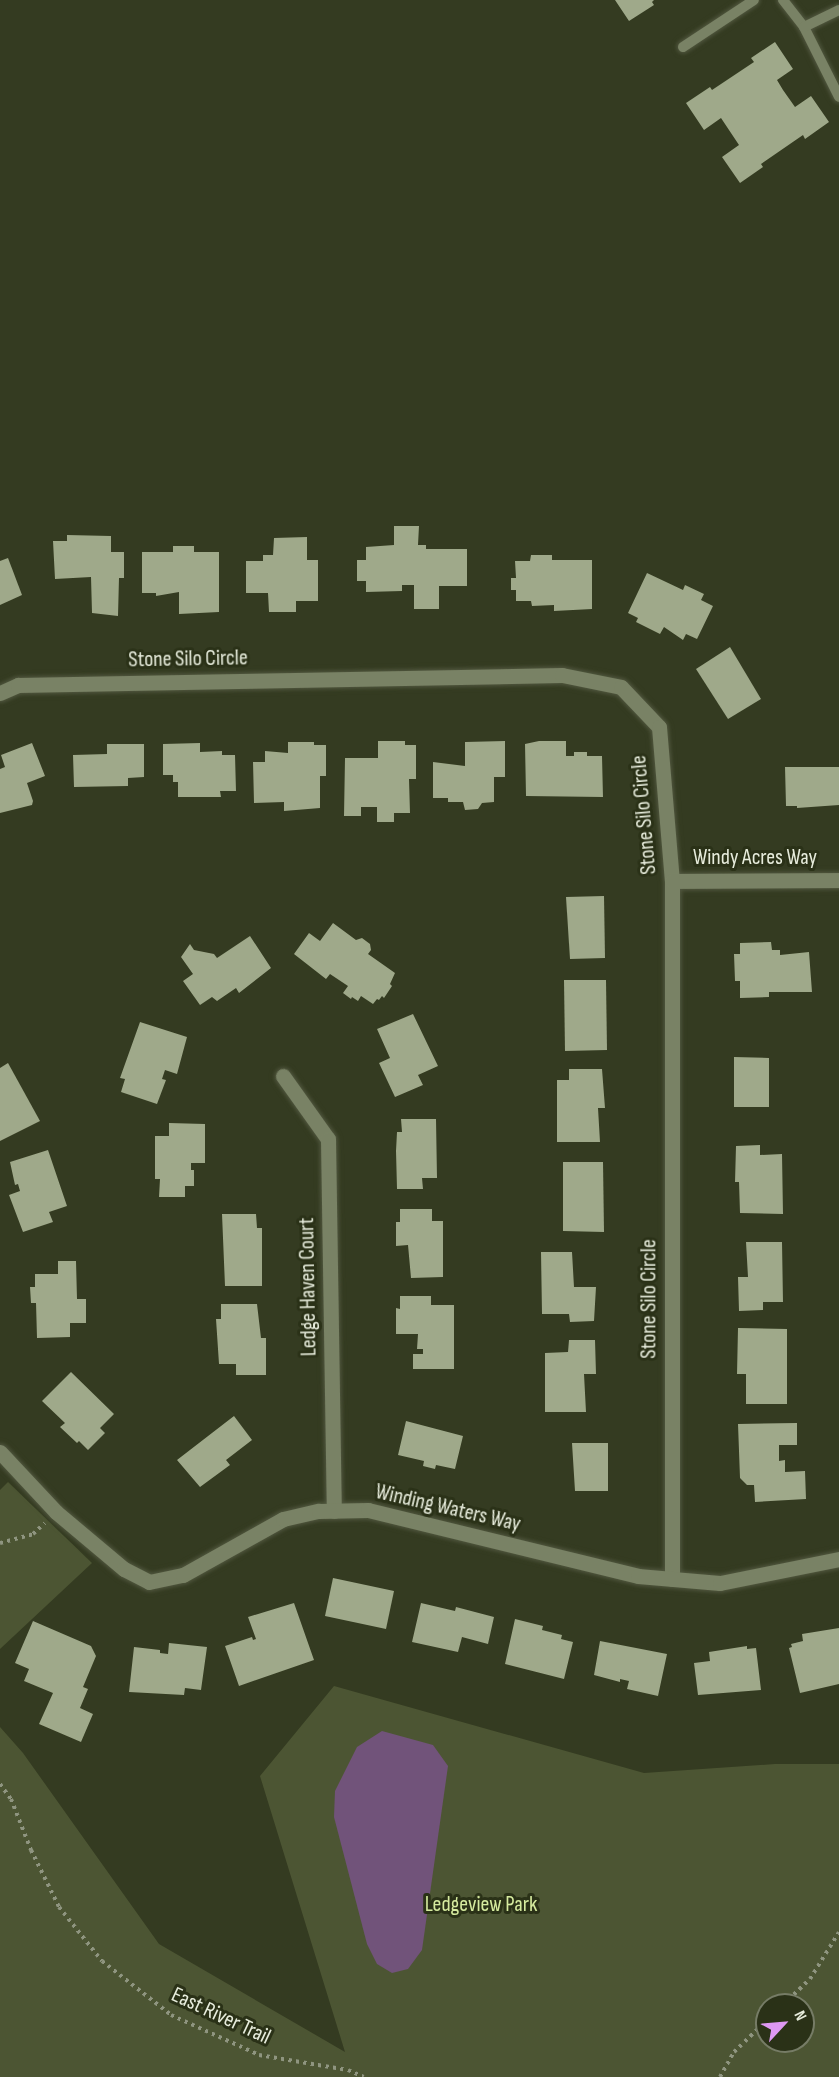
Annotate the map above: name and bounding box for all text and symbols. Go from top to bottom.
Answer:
street label: Stone Silo Circle [128,645,248,673]
street label: Stone Silo Circle [626,754,662,876]
street label: Windy Acres Way [693,845,817,871]
street label: Ledge Haven Court [294,1217,322,1357]
street label: Stone Silo Circle [636,1239,662,1359]
street label: Winding Waters Way [373,1478,523,1538]
park label: Ledgeview Park [425,1892,537,1918]
street label: East River Trail [167,1982,275,2050]
north arrow [755,1993,815,2053]
text: N [789,2008,810,2024]

